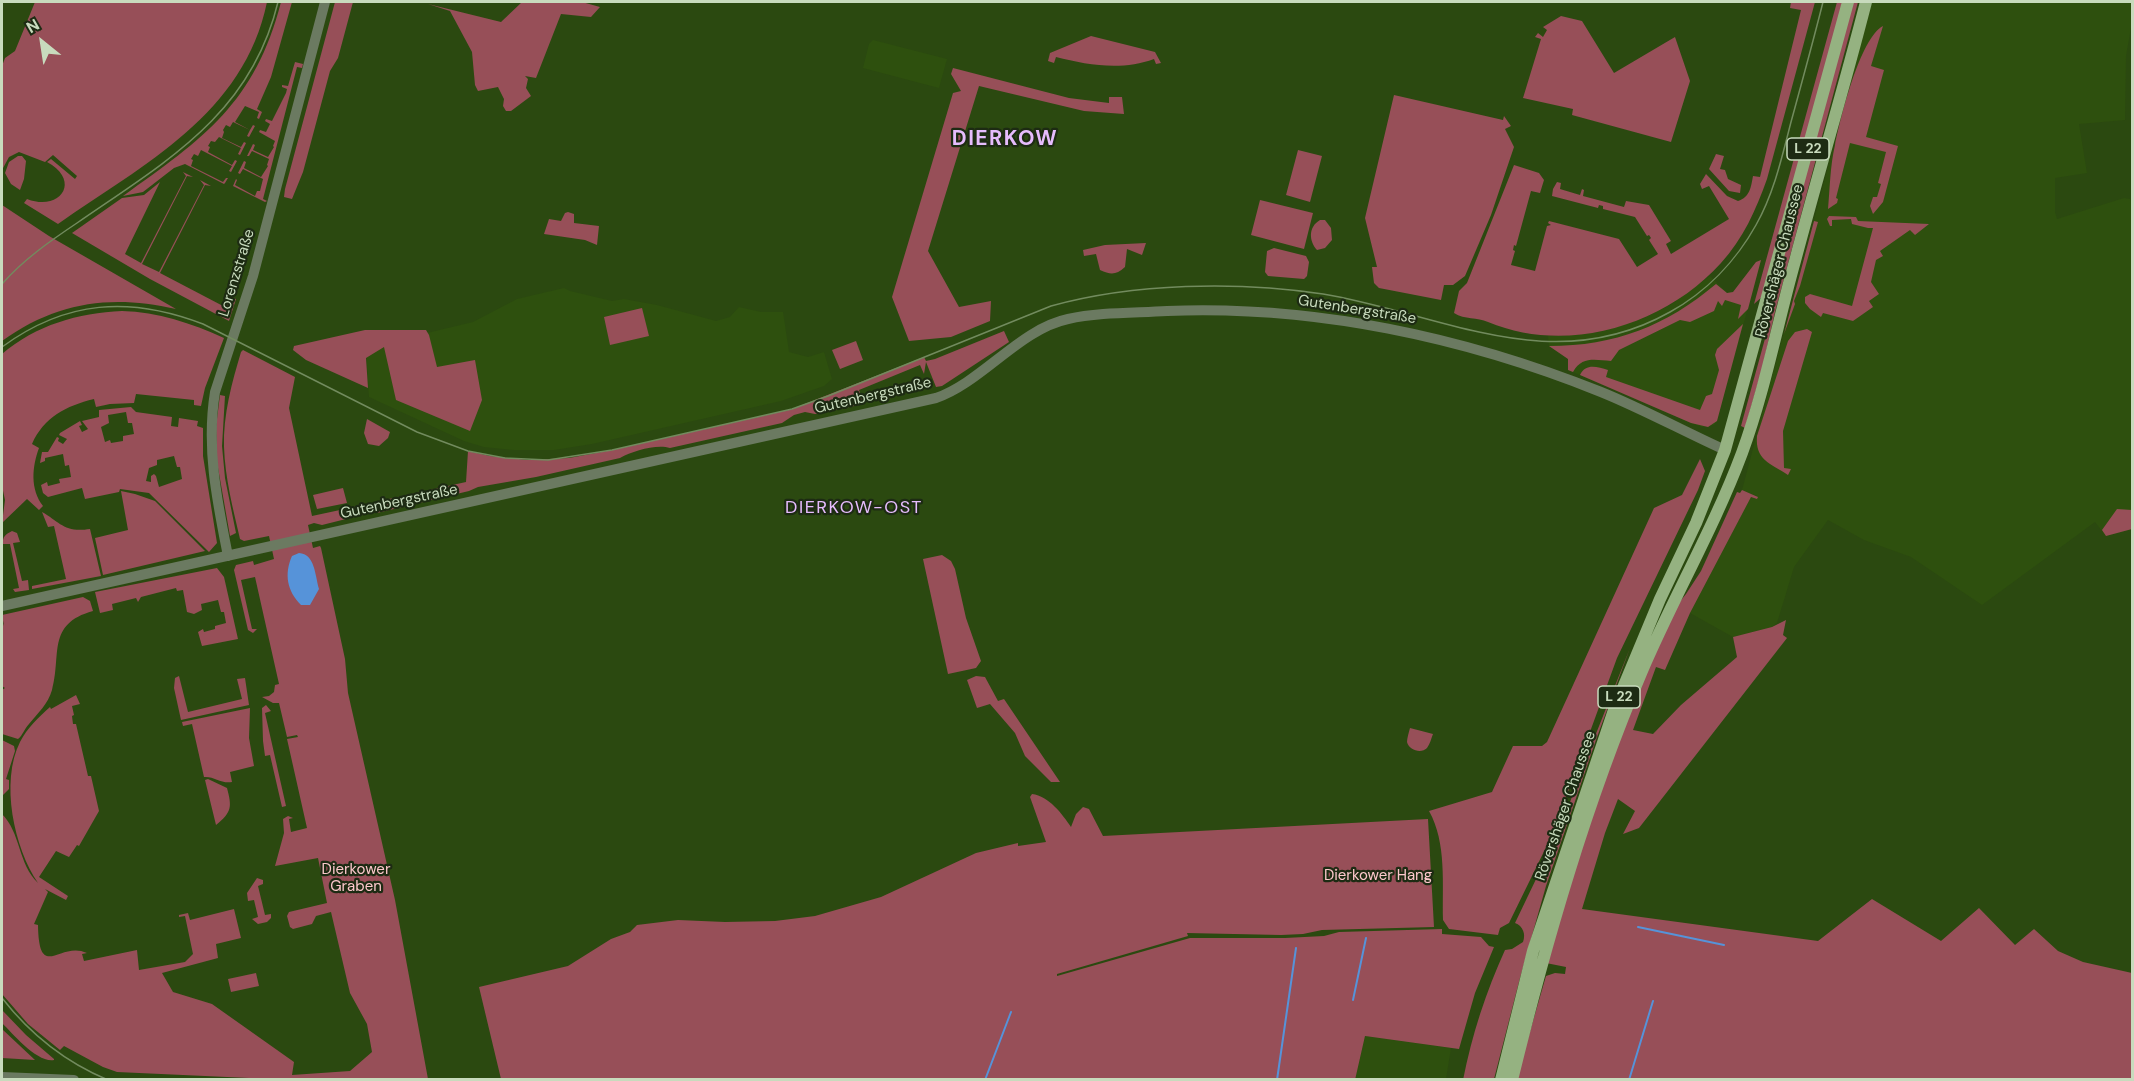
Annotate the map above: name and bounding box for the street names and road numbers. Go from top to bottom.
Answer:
road number: L 22 [1787,138,1829,160]
street label: Rövershäger Chaussee [1752,183,1808,339]
street label: Lorenzstraße [215,227,259,319]
street label: Gutenbergstraße [1297,292,1417,328]
street label: Gutenbergstraße [813,374,933,418]
street label: Gutenbergstraße [339,481,459,523]
road number: L 22 [1598,686,1640,708]
street label: Rövershäger Chaussee [1532,729,1600,883]

